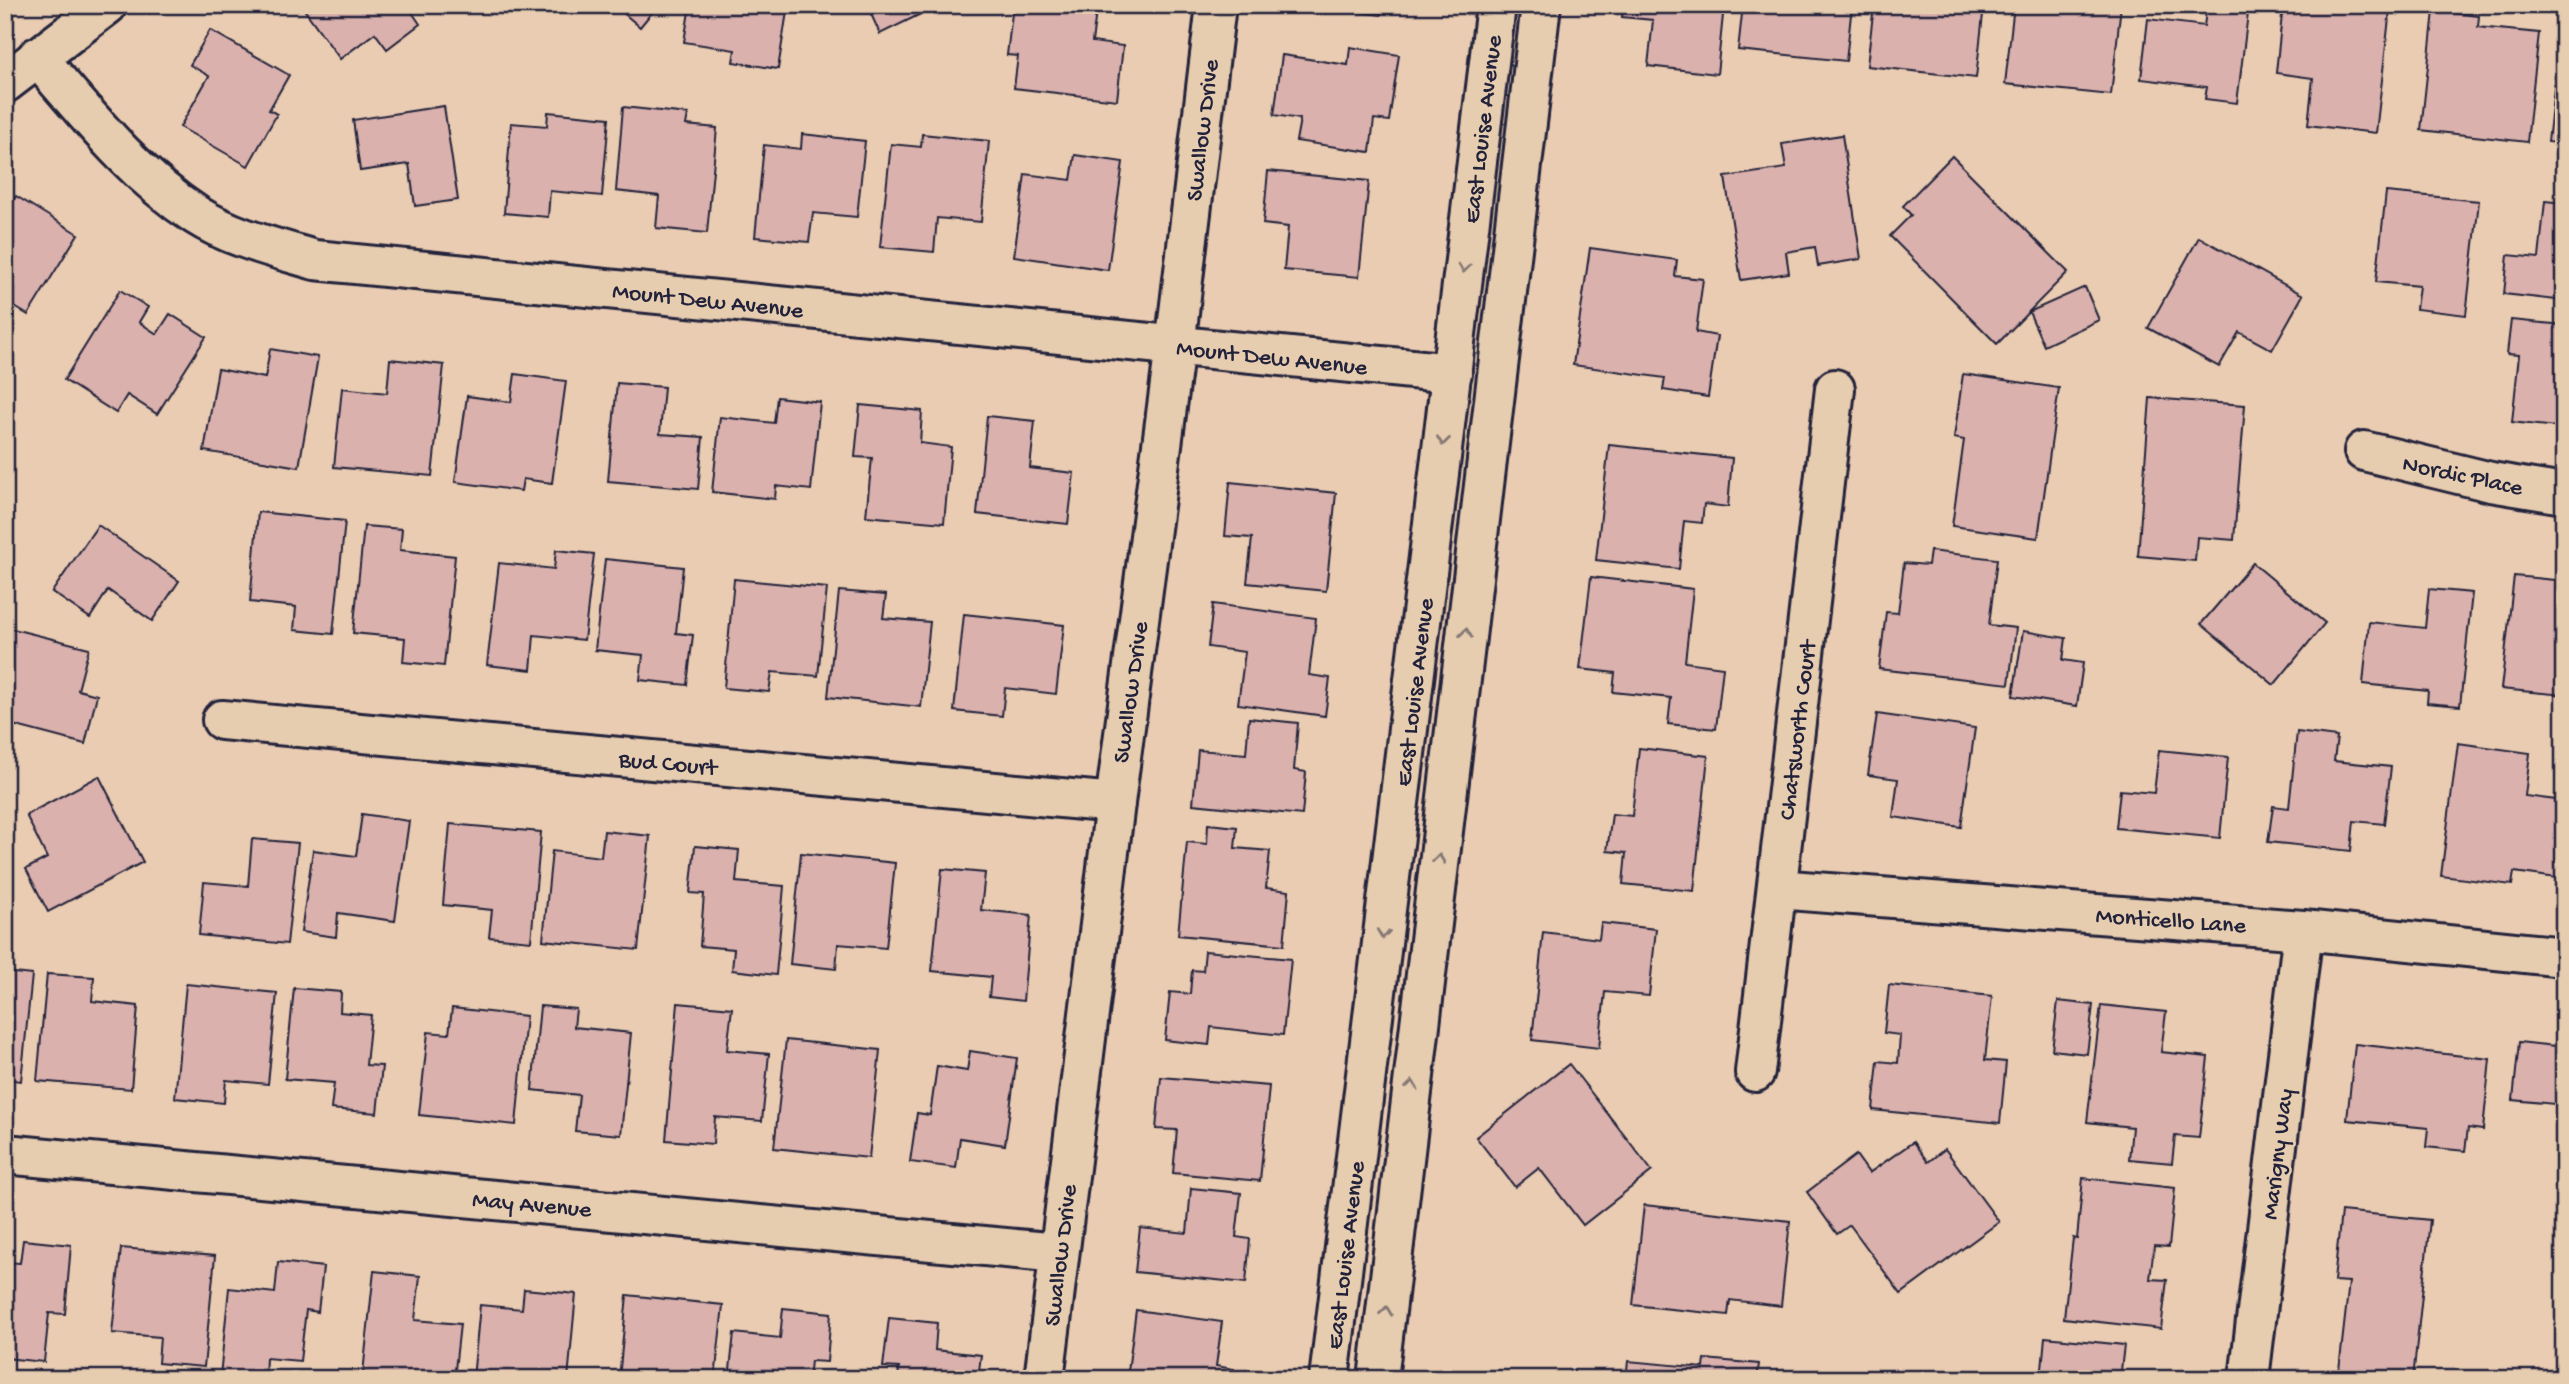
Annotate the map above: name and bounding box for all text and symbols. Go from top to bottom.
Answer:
street label: East Louise Avenue [1459,33,1510,225]
street label: Swallow Drive [1181,57,1228,203]
one-way arrow [1457,262,1472,273]
street label: Mount Dew Avenue [611,278,805,327]
street label: Mount Dew Avenue [1175,335,1369,384]
one-way arrow [1436,435,1451,447]
street label: Nordic Place [2400,451,2526,504]
street label: East Louise Avenue [1391,596,1442,788]
street label: Swallow Drive [1108,619,1157,765]
one-way arrow [1458,627,1473,639]
street label: Chatsworth Court [1774,637,1825,822]
street label: Bud Court [616,747,720,784]
one-way arrow [1431,853,1446,864]
street label: Monticello Lane [2095,903,2248,942]
one-way arrow [1376,929,1391,940]
one-way arrow [1405,1079,1420,1091]
street label: Marigny Way [2257,1087,2302,1222]
street label: East Louise Avenue [1322,1159,1373,1351]
street label: Swallow Drive [1039,1182,1086,1328]
street label: May Avenue [471,1187,593,1226]
one-way arrow [1378,1305,1393,1317]

